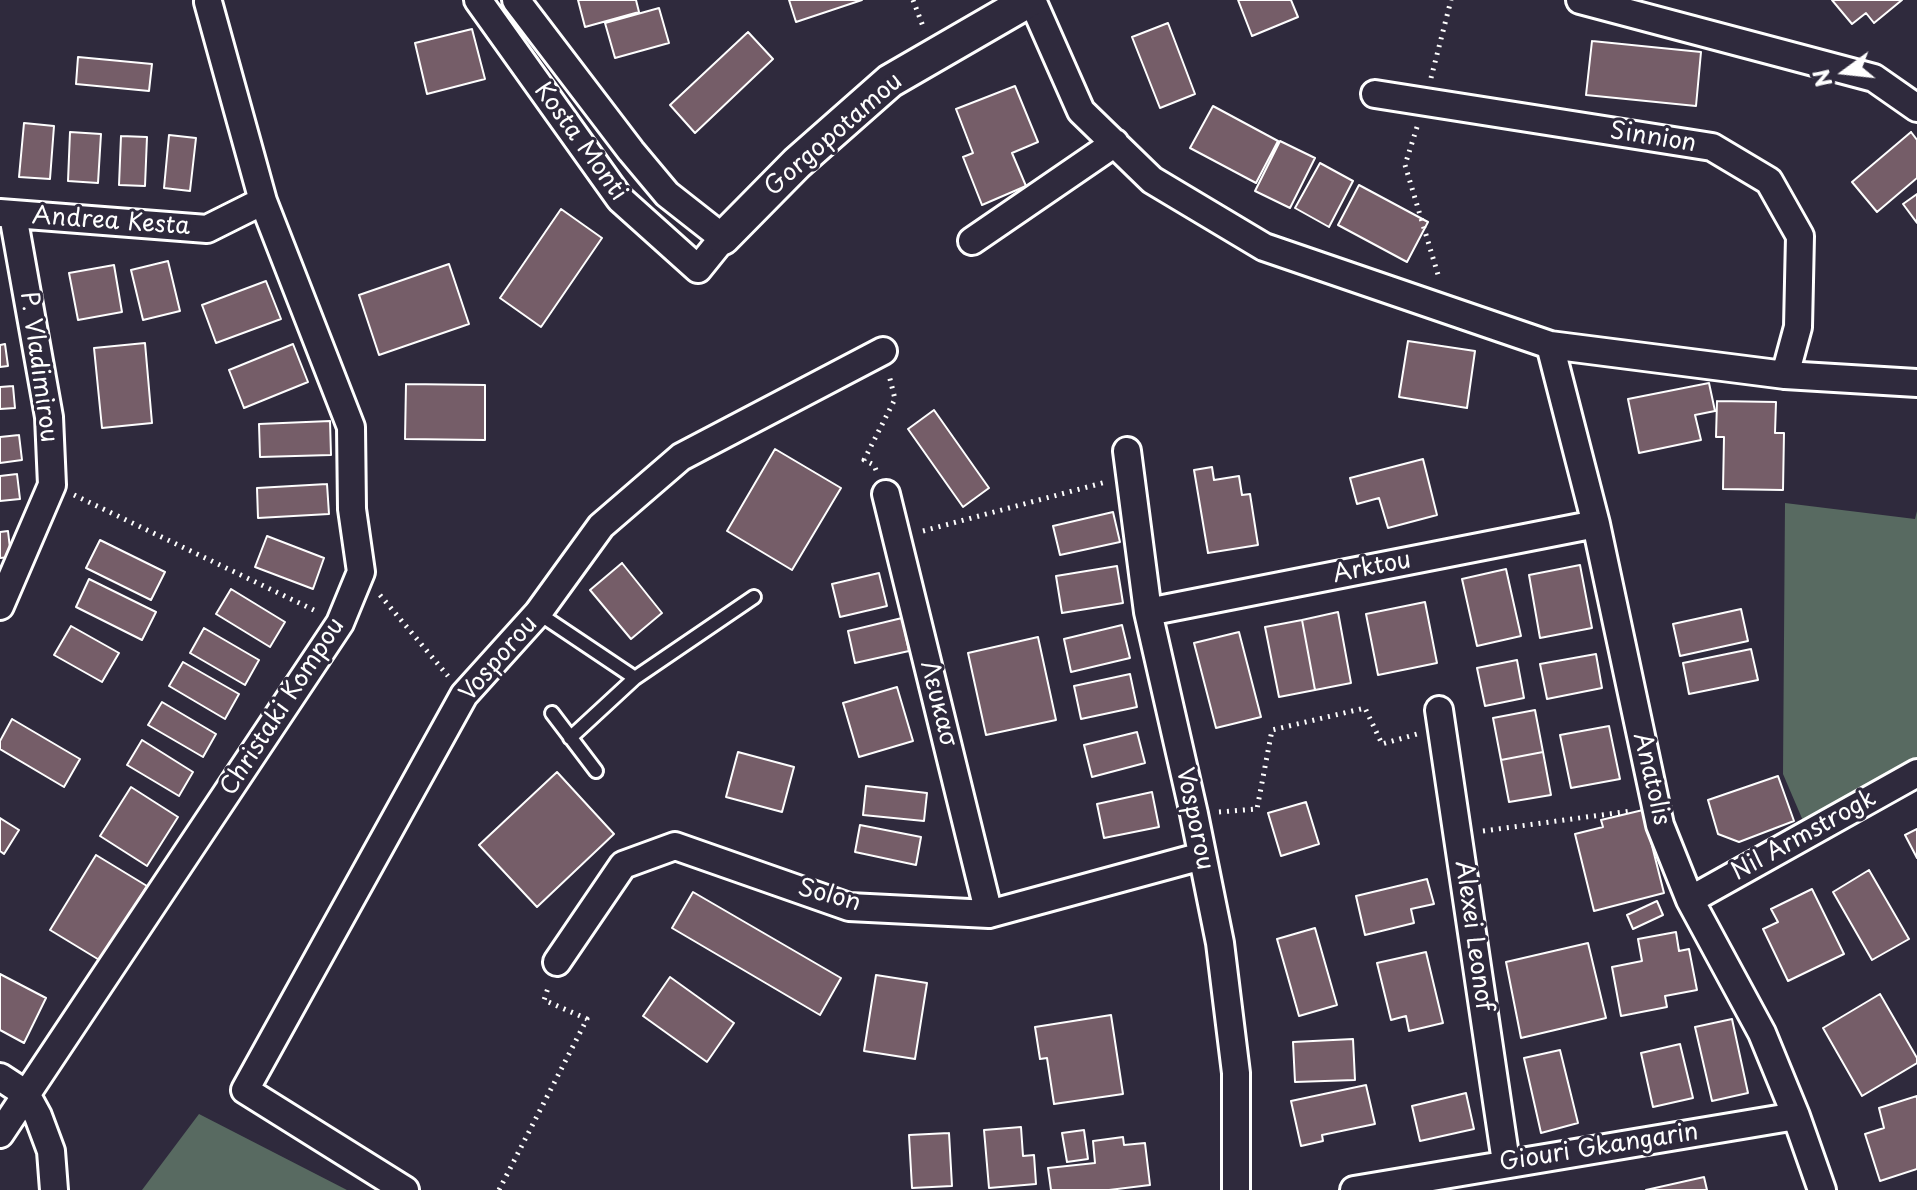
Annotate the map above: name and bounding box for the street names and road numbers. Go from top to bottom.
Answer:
street label: Gorgopotamou [759,67,909,203]
street label: Kosta Monti [527,77,633,207]
street label: Sinnion [1608,117,1698,159]
street label: Andrea Kesta [31,202,191,242]
street label: P. Vladimirou [13,290,63,444]
street label: Arktou [1330,546,1414,590]
street label: Vosporou [454,610,544,708]
street label: Christaki Kompou [215,613,351,801]
street label: Λευκασ [913,658,963,750]
street label: Anatolis [1626,730,1676,828]
street label: Vosporou [1169,765,1219,873]
street label: Nil Armstrogk [1727,784,1881,888]
street label: Alexei Leonof [1448,859,1498,1013]
street label: Solon [794,874,864,918]
street label: Giouri Gkangarin [1498,1118,1700,1178]

